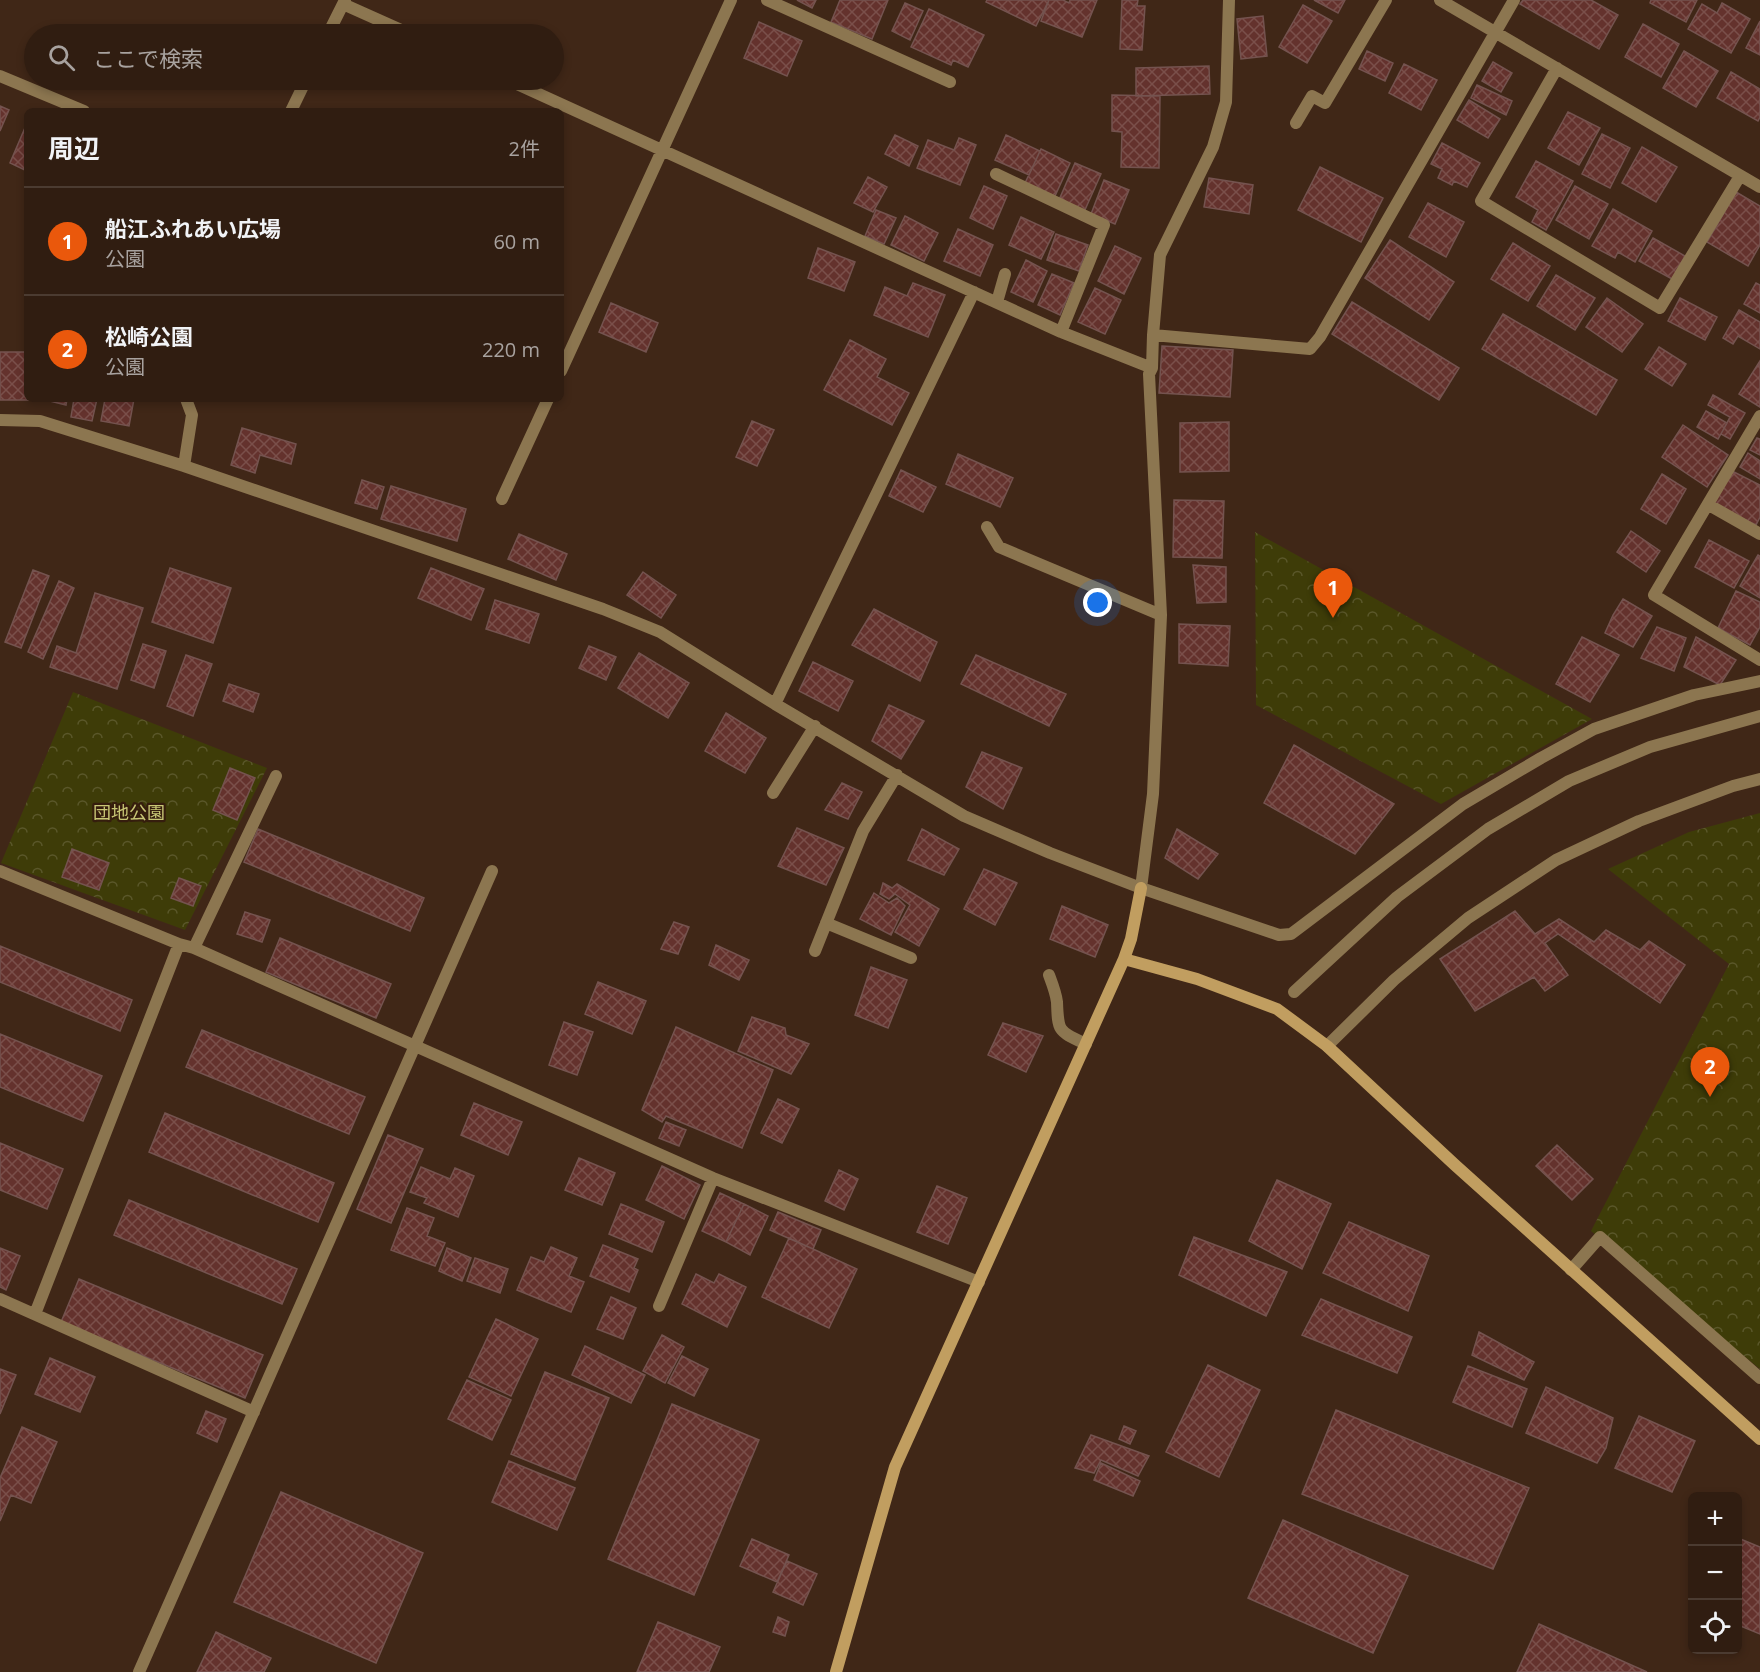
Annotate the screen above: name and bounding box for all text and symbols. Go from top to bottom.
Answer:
search box [24,24,564,90]
icon: search [45,41,78,74]
text: ここで検索 [93,43,203,73]
text: 周辺 [48,130,100,166]
text: 2件 [509,135,540,162]
text: 船江ふれあい広場 [105,213,281,243]
text: 1 [62,228,73,255]
text: 60 m [493,228,540,255]
text: 公園 [105,245,145,272]
text: 松崎公園 [105,321,193,351]
text: 2 [62,336,73,363]
text: 220 m [482,336,540,363]
text: 公園 [105,353,145,380]
pin: 1 [1314,568,1352,618]
your location [1083,588,1112,617]
park label: 団地公園 [93,800,165,824]
pin: 2 [1690,1048,1730,1097]
map controls [1688,1492,1742,1654]
button: + [1688,1492,1742,1546]
button: − [1688,1546,1742,1600]
button: locate [1688,1600,1742,1654]

